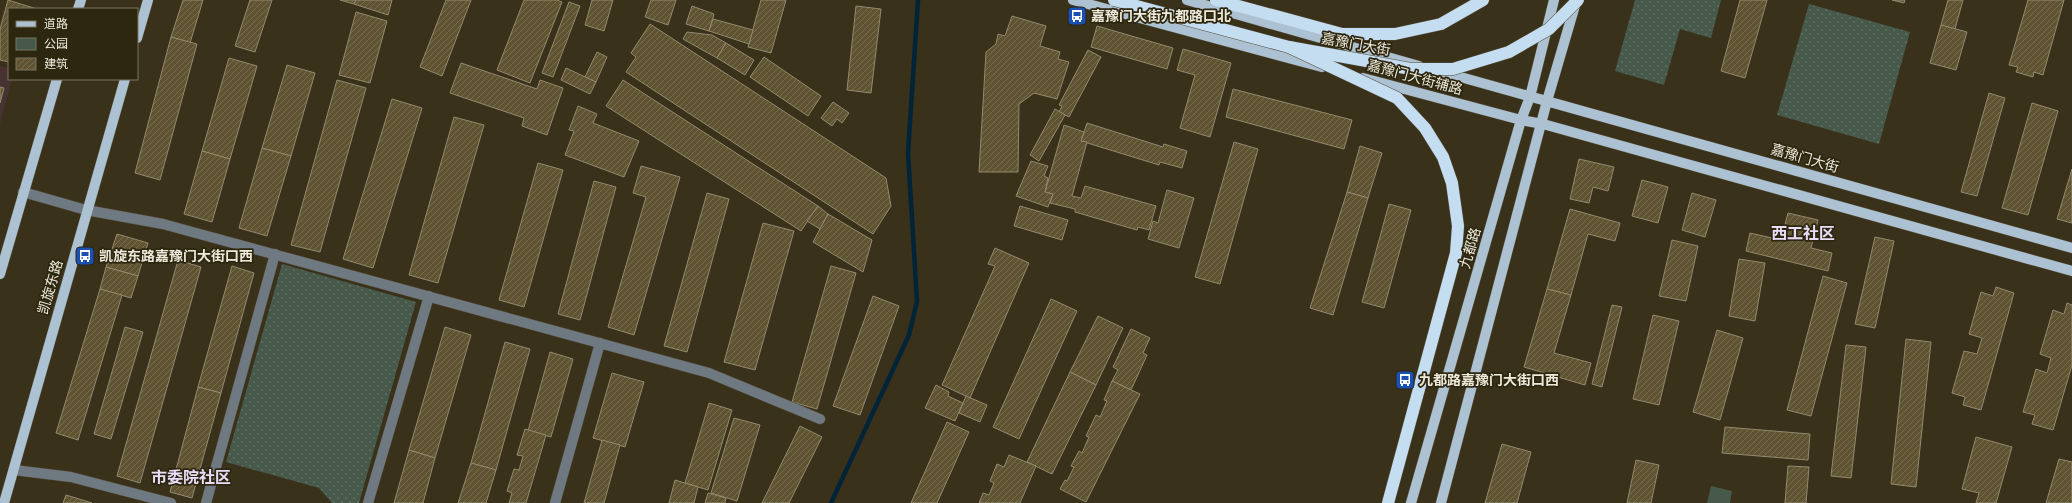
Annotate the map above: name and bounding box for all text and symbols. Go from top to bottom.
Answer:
bus stop icon: 嘉豫门大街九都路口北 [1066,5,1088,27]
legend [8,8,138,80]
place label: 嘉豫门大街九都路口北 [1091,8,1231,24]
text: 道路 [44,17,68,31]
street label: 嘉豫门大街 [1320,30,1392,58]
text: 公园 [44,37,68,51]
text: 建筑 [44,57,68,71]
street label: 嘉豫门大街辅路 [1366,57,1464,97]
street label: 嘉豫门大街 [1769,141,1841,175]
district label: 西工社区 [1771,224,1835,242]
street label: 九都路 [1457,226,1483,270]
bus stop icon: 凯旋东路嘉豫门大街口西 [74,245,96,267]
place label: 凯旋东路嘉豫门大街口西 [99,248,253,264]
street label: 凯旋东路 [35,258,65,316]
bus stop icon: 九都路嘉豫门大街口西 [1394,369,1416,391]
place label: 九都路嘉豫门大街口西 [1419,372,1559,388]
district label: 市委院社区 [151,468,231,486]

